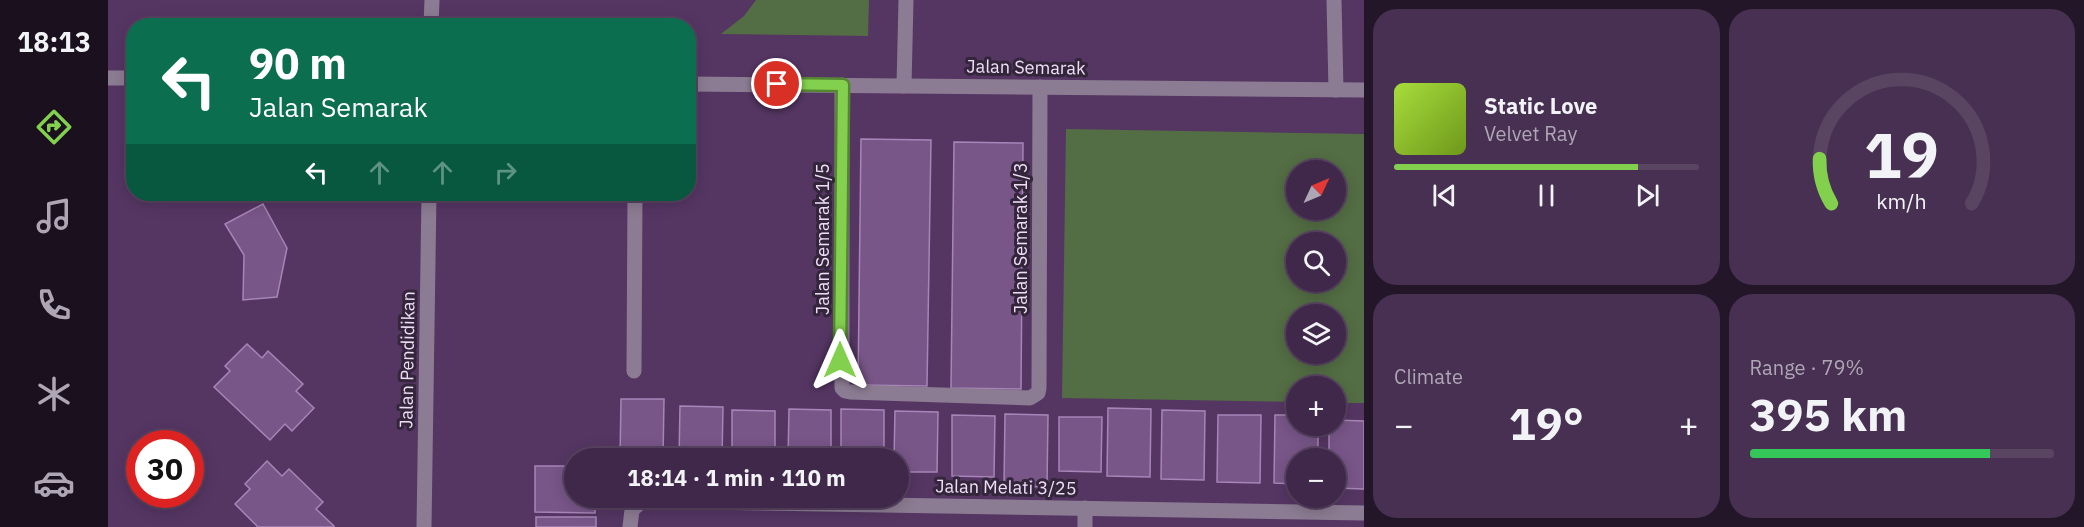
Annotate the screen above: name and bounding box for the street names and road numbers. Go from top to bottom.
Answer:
street label: Jalan Semarak [966,54,1086,80]
street label: Jalan Semarak 1/3 [1009,162,1032,314]
street label: Jalan Semarak 1/5 [811,163,834,315]
street label: Jalan Pendidikan [394,291,420,429]
street label: Jalan Melati 3/25 [935,474,1077,500]

